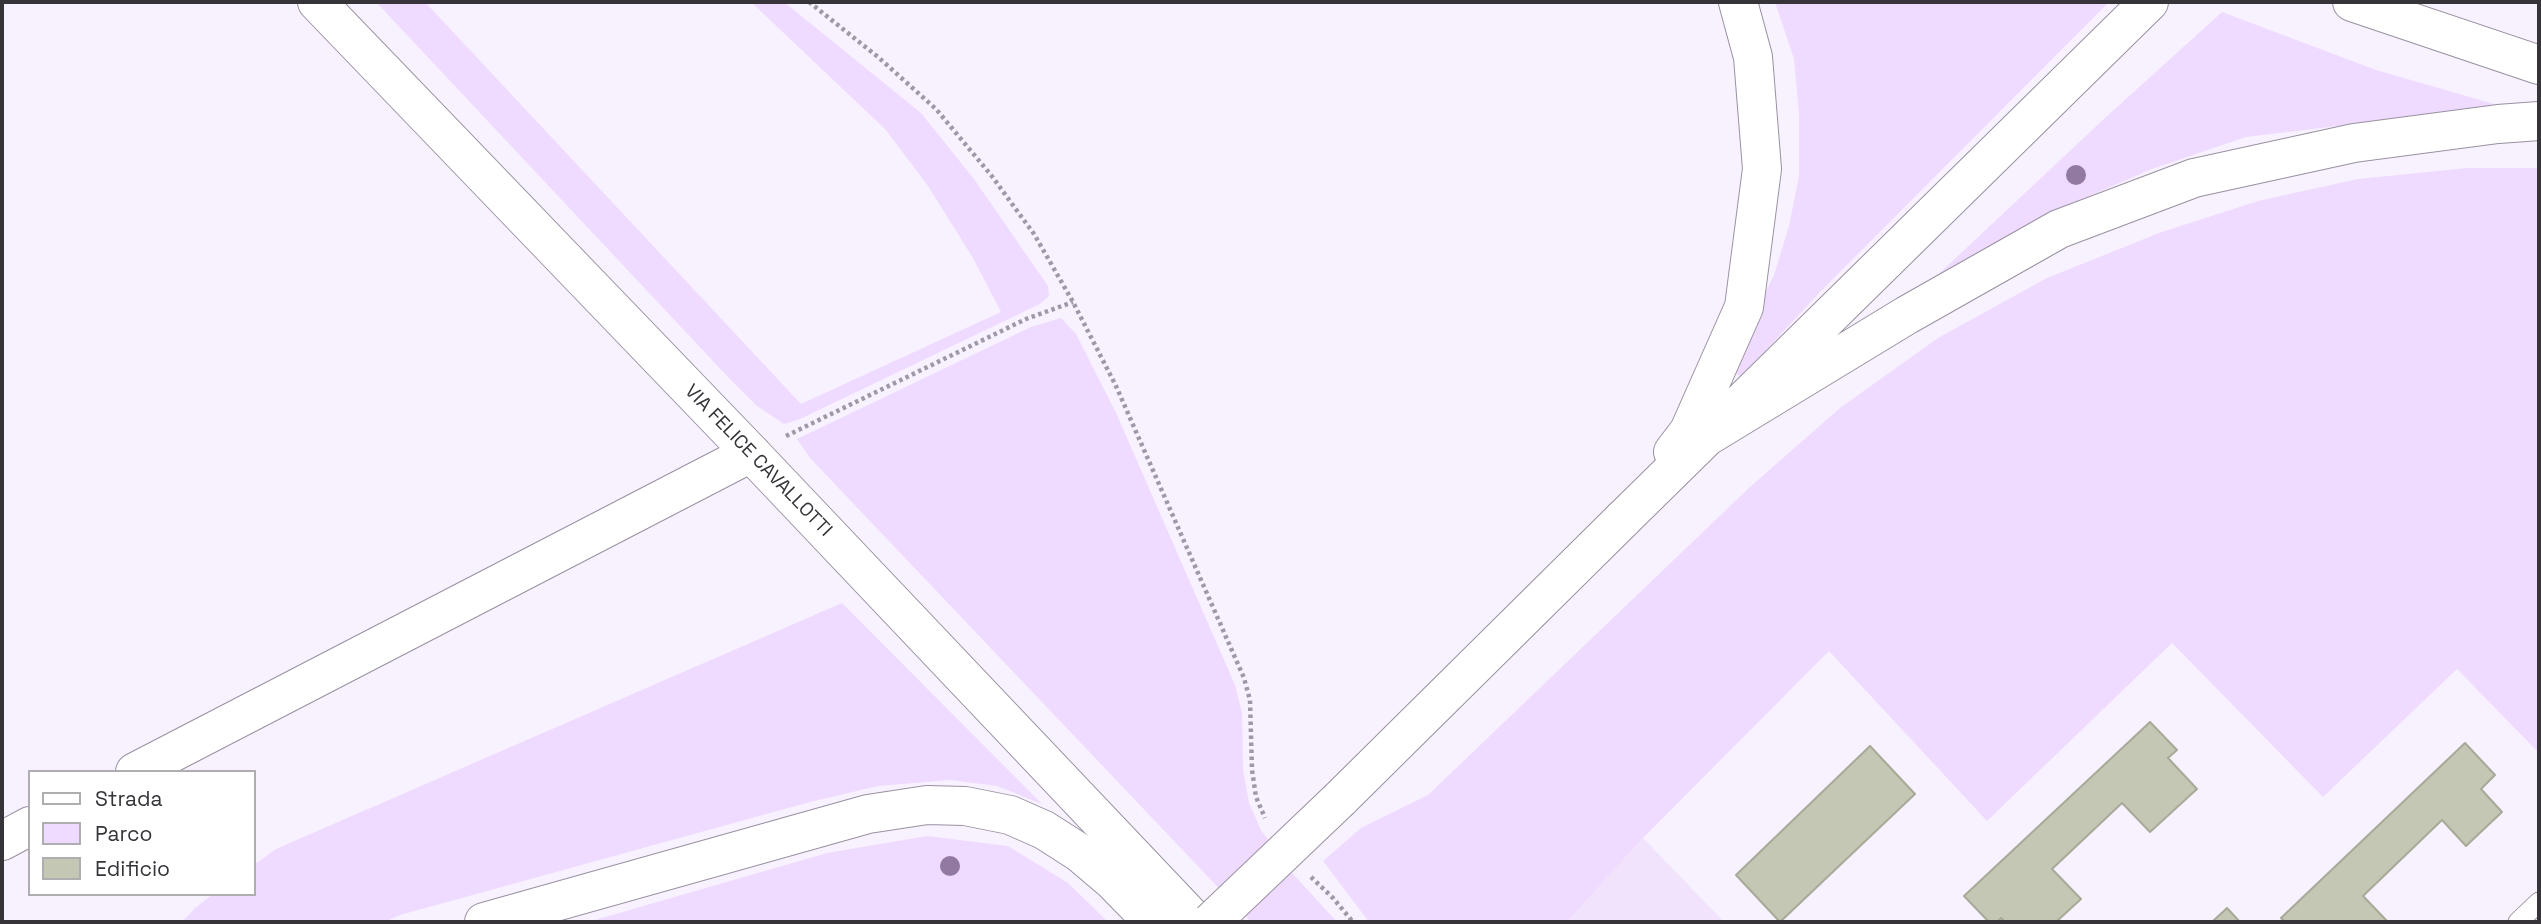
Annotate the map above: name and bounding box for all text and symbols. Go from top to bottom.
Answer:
street label: VIA FELICE CAVALLOTTI [680,380,836,542]
legend [28,770,256,896]
text: Strada [95,785,162,812]
text: Parco [95,820,153,847]
text: Edificio [95,855,170,882]

